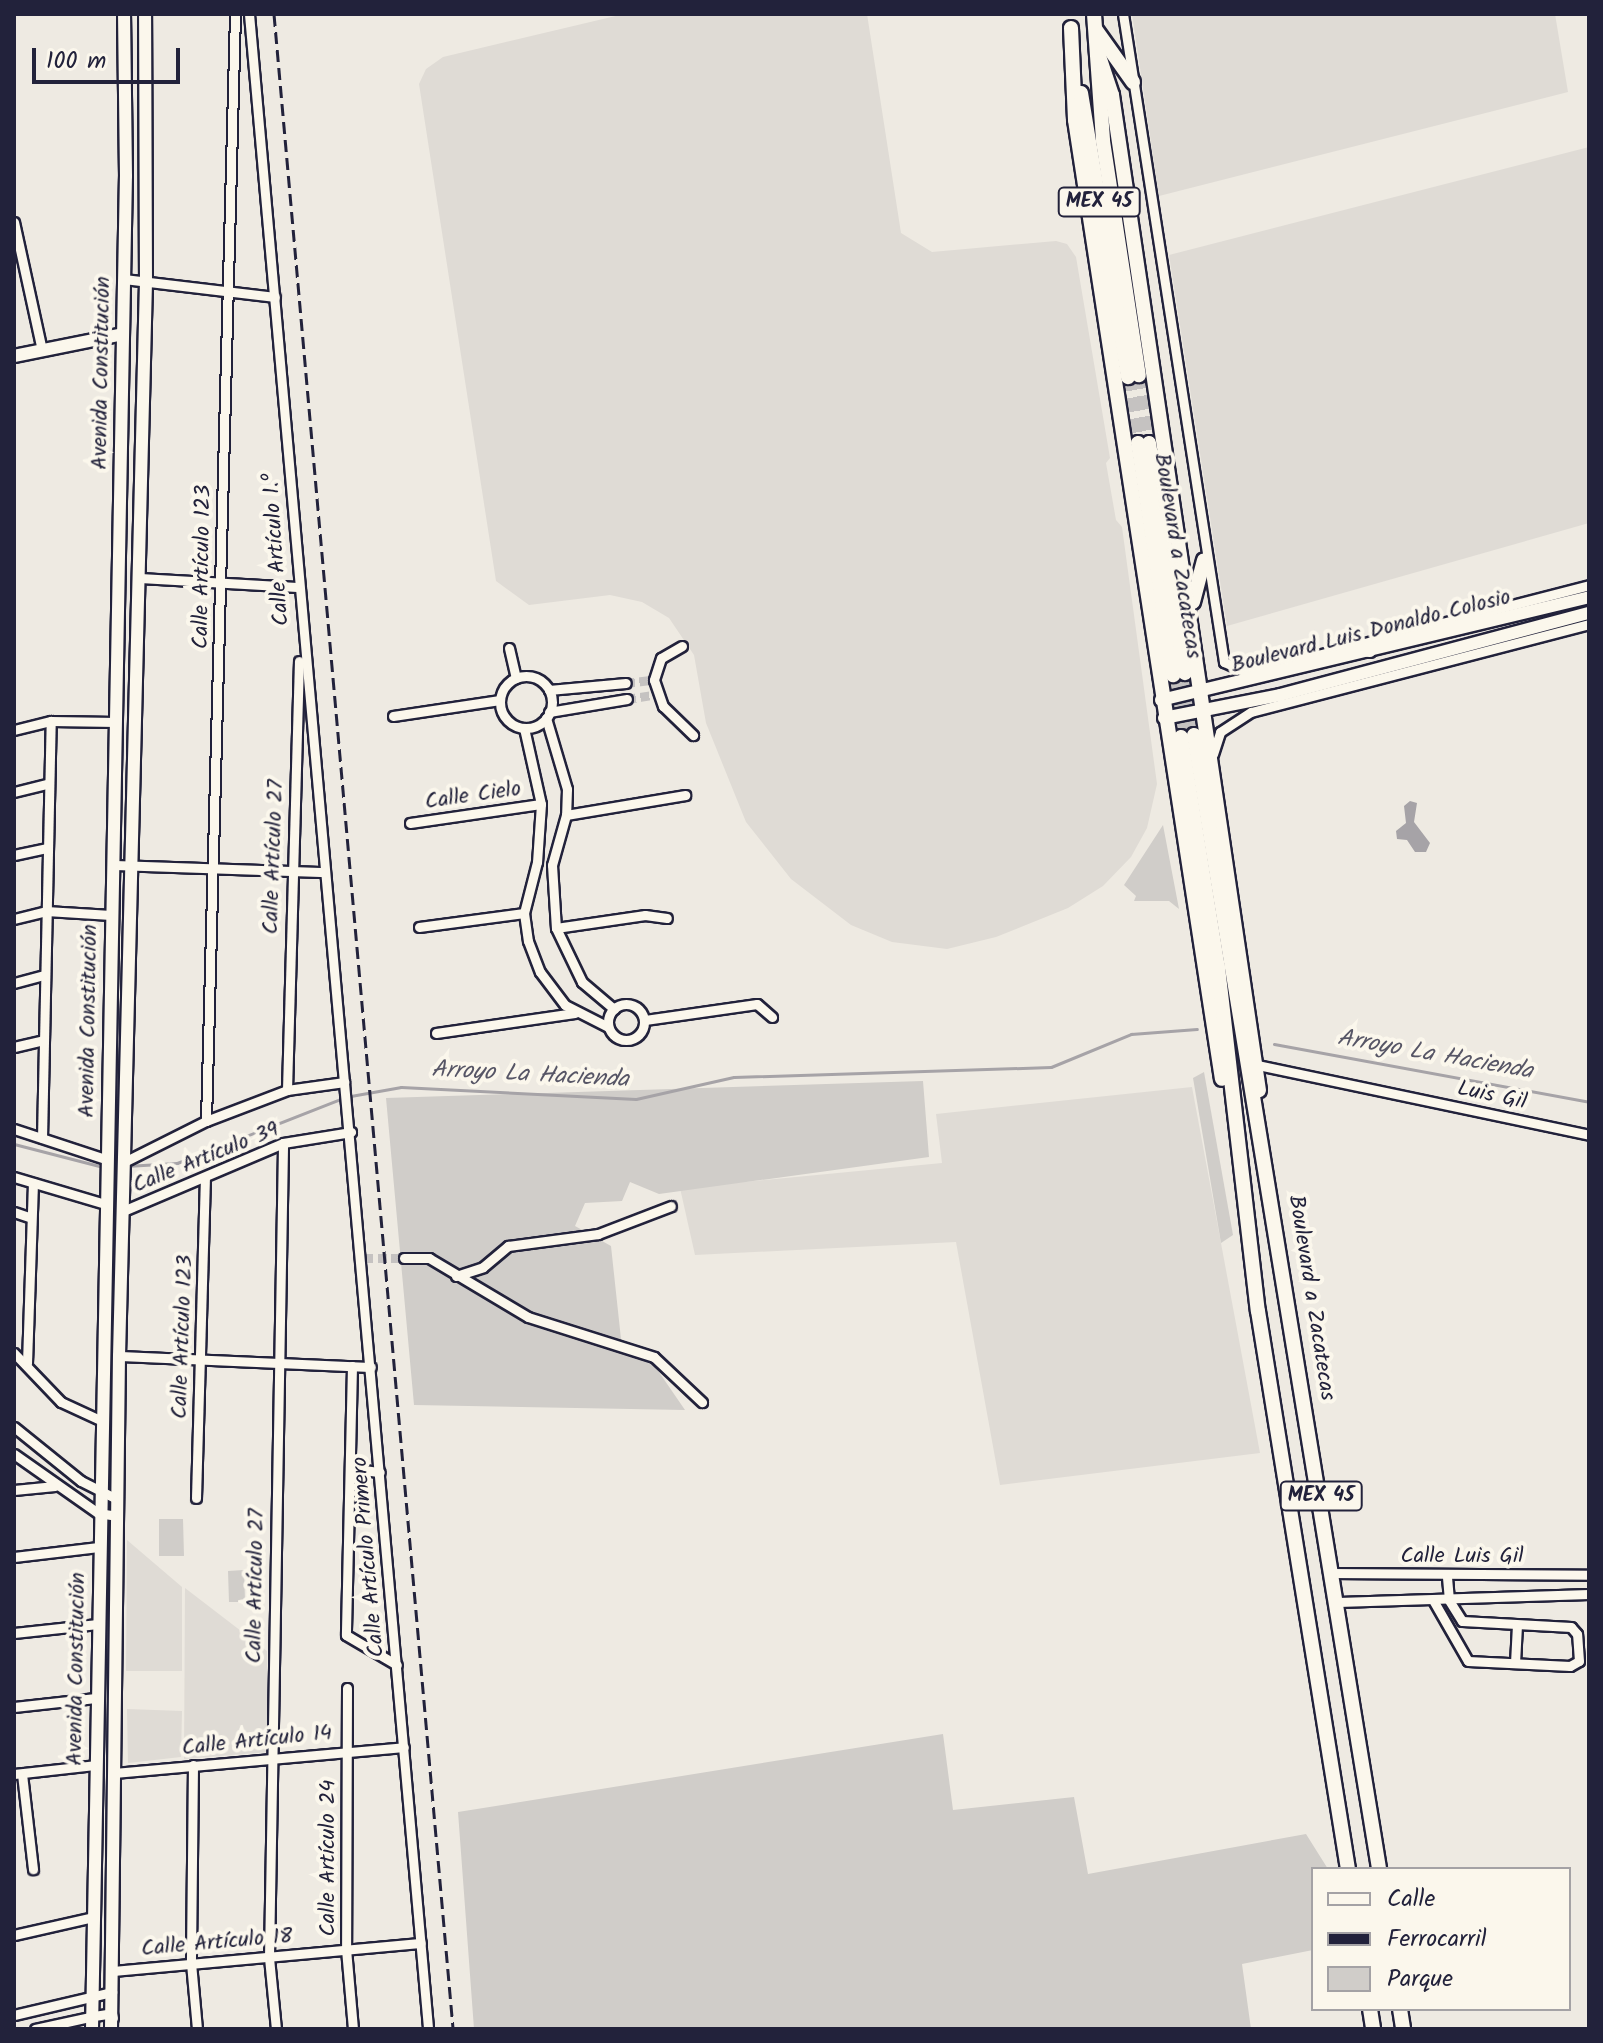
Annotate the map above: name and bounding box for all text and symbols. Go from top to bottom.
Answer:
scale bar [36,32,184,82]
text: 100 m [46,42,106,81]
road number: MEX 45 [1057,186,1141,218]
street label: Avenida Constitución [87,276,117,470]
street label: Boulevard a Zacatecas [1148,451,1206,661]
street label: Calle Artículo 1.º [258,471,296,627]
street label: Calle Artículo 123 [188,485,218,649]
street label: Boulevard Luis Donaldo Colosio [1229,584,1513,680]
street label: Calle Cielo [423,776,523,816]
street label: Calle Artículo 27 [258,779,290,935]
street label: Avenida Constitución [74,924,104,1118]
water label: Arroyo La Hacienda [1335,1024,1535,1086]
water label: Arroyo La Hacienda [431,1055,629,1095]
street label: Luis Gil [1455,1076,1529,1116]
street label: Calle Artículo 39 [129,1117,283,1199]
street label: Boulevard a Zacatecas [1282,1193,1340,1403]
street label: Calle Artículo 123 [167,1254,199,1420]
street label: Calle Artículo Primero [347,1456,391,1658]
road number: MEX 45 [1279,1480,1363,1512]
street label: Calle Artículo 27 [241,1508,271,1664]
street label: Calle Luis Gil [1400,1544,1524,1570]
street label: Avenida Constitución [62,1572,92,1766]
street label: Calle Artículo 14 [181,1720,333,1762]
street label: Calle Artículo 24 [316,1780,342,1936]
legend [1311,1867,1571,2011]
text: Calle [1387,1880,1435,1919]
text: Ferrocarril [1387,1920,1487,1959]
street label: Calle Artículo 18 [140,1923,294,1963]
text: Parque [1387,1960,1453,1999]

